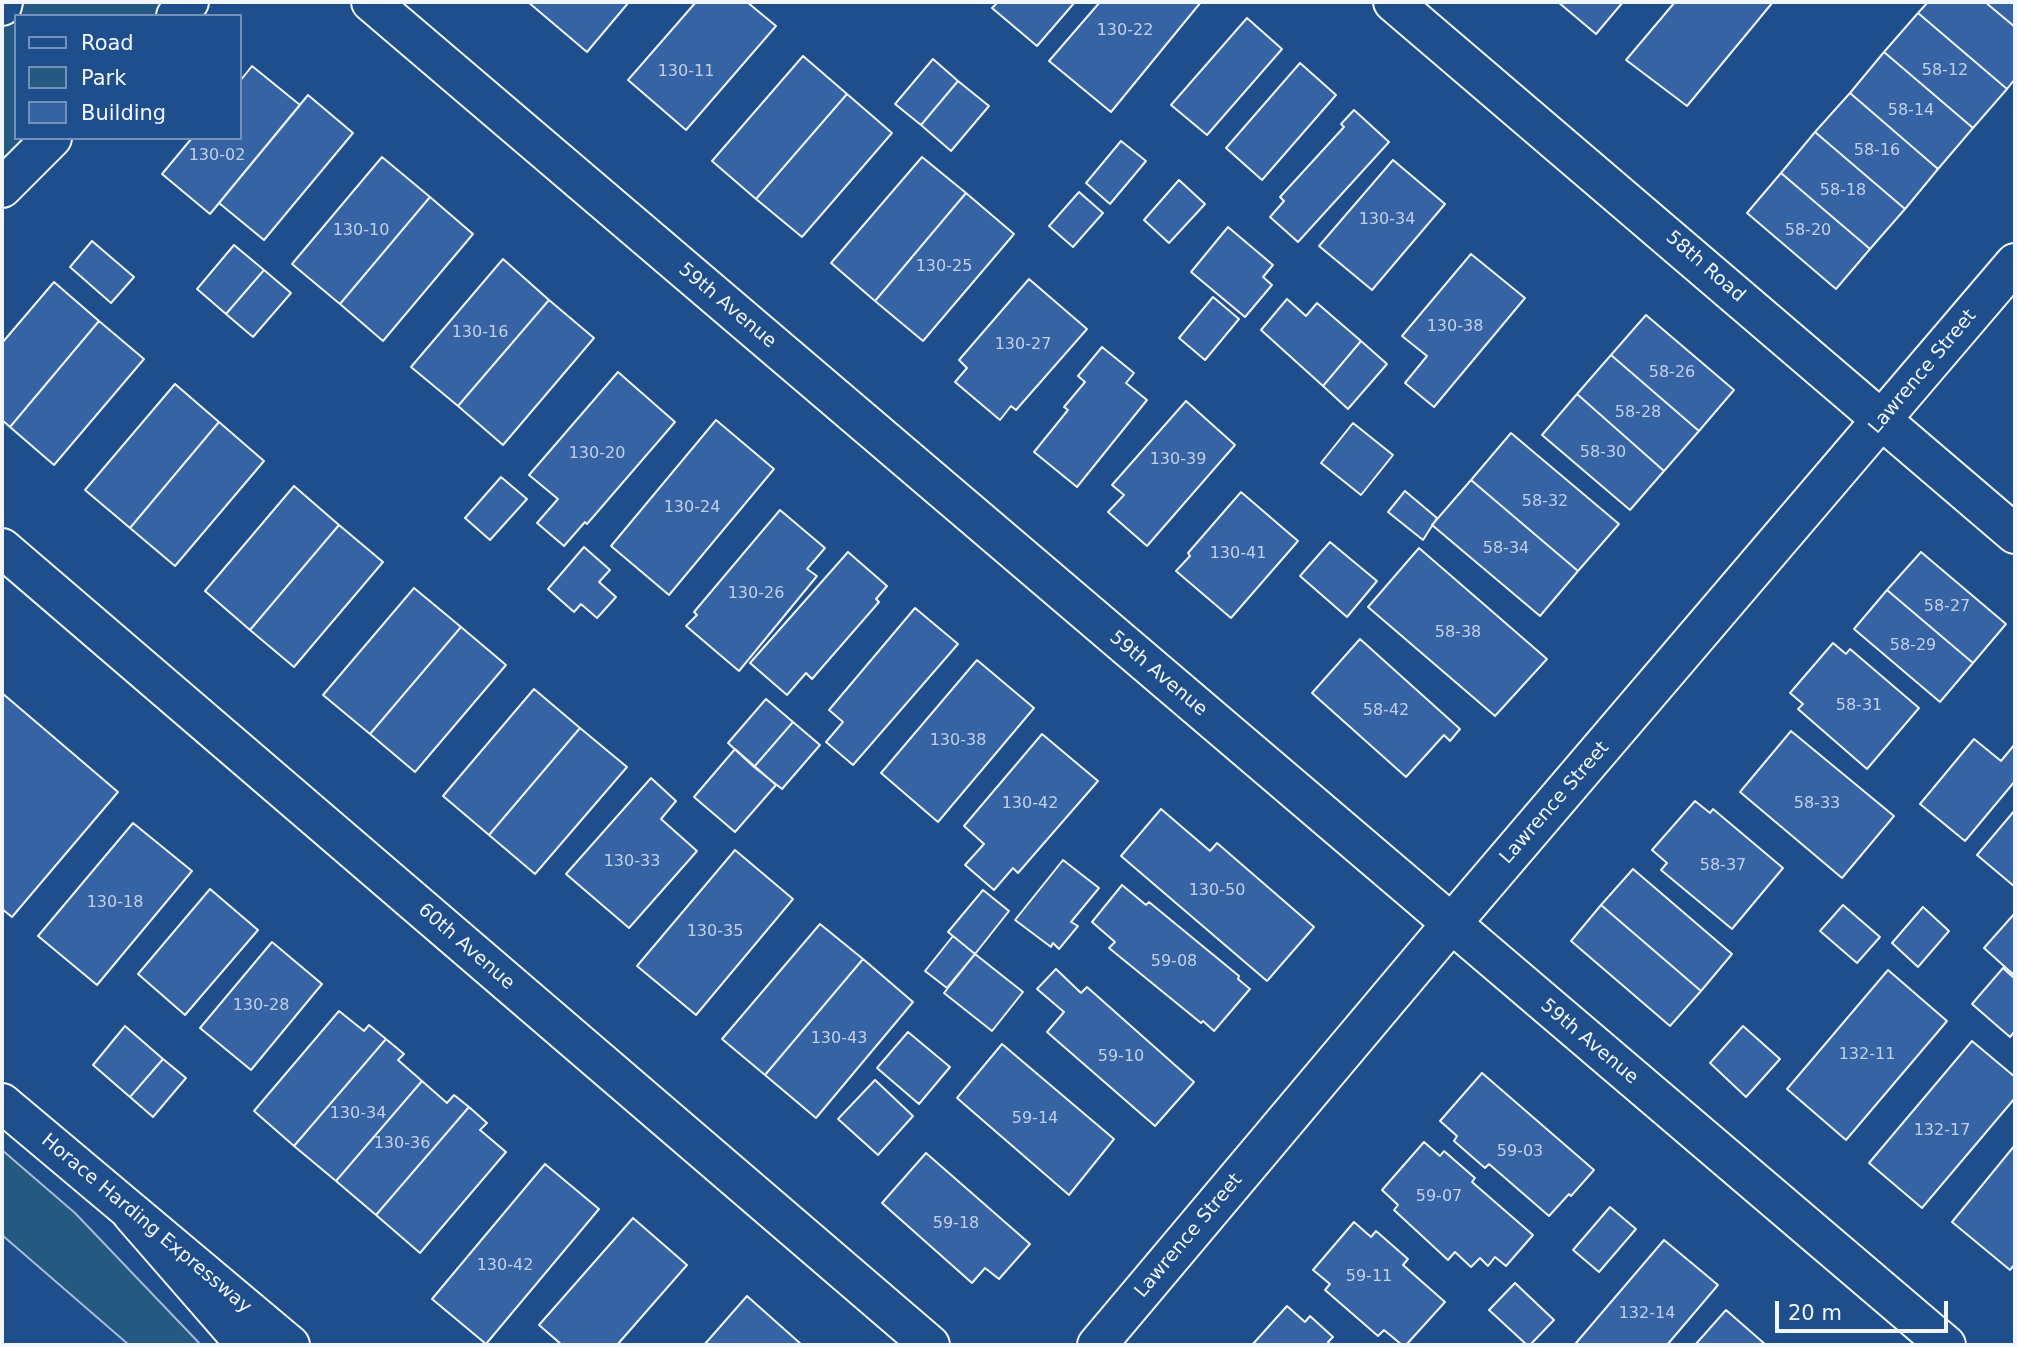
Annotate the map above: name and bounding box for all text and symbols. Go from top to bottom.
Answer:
legend [14,14,242,140]
house number: 130-22 [1097,21,1153,41]
text: Road [81,31,134,55]
house number: 58-12 [1922,61,1968,81]
house number: 130-11 [658,62,714,82]
text: Park [81,66,126,90]
text: Building [81,101,166,125]
house number: 58-14 [1888,101,1934,121]
house number: 58-16 [1854,141,1900,161]
house number: 130-02 [189,146,245,166]
house number: 58-18 [1820,181,1866,201]
house number: 130-34 [1359,210,1415,230]
house number: 130-10 [333,221,389,241]
house number: 58-20 [1785,221,1831,241]
street label: 58th Road [1661,226,1749,308]
house number: 130-25 [916,257,972,277]
street label: 59th Avenue [674,259,780,353]
street label: Lawrence Street [1865,305,1981,439]
house number: 130-38 [1427,317,1483,337]
house number: 130-16 [452,323,508,343]
house number: 130-27 [995,335,1051,355]
house number: 58-26 [1649,363,1695,383]
house number: 58-28 [1615,403,1661,423]
house number: 58-30 [1580,443,1626,463]
house number: 130-20 [569,444,625,464]
house number: 130-39 [1150,450,1206,470]
house number: 58-32 [1522,492,1568,512]
house number: 130-24 [664,498,720,518]
house number: 58-34 [1483,539,1529,559]
house number: 130-41 [1210,544,1266,564]
house number: 130-26 [728,584,784,604]
house number: 58-27 [1924,597,1970,617]
house number: 58-38 [1435,623,1481,643]
street label: 59th Avenue [1105,627,1211,721]
house number: 58-29 [1890,636,1936,656]
house number: 58-31 [1836,696,1882,716]
house number: 58-42 [1363,701,1409,721]
house number: 130-38 [930,731,986,751]
street label: Lawrence Street [1496,737,1614,869]
house number: 130-42 [1002,794,1058,814]
house number: 58-33 [1794,794,1840,814]
house number: 130-33 [604,852,660,872]
house number: 58-37 [1700,856,1746,876]
house number: 130-50 [1189,881,1245,901]
house number: 130-18 [87,893,143,913]
street label: 60th Avenue [413,899,519,995]
house number: 130-35 [687,922,743,942]
house number: 59-08 [1151,952,1197,972]
street label: 59th Avenue [1536,995,1642,1089]
house number: 130-28 [233,996,289,1016]
house number: 130-43 [811,1029,867,1049]
house number: 132-11 [1839,1045,1895,1065]
house number: 59-10 [1098,1047,1144,1067]
house number: 130-34 [330,1104,386,1124]
house number: 59-14 [1012,1109,1058,1129]
house number: 132-17 [1914,1121,1970,1141]
street label: Horace Harding Expressway [36,1129,256,1319]
house number: 130-36 [374,1134,430,1154]
house number: 59-03 [1497,1142,1543,1162]
street label: Lawrence Street [1131,1169,1247,1303]
house number: 59-07 [1416,1187,1462,1207]
house number: 59-18 [933,1214,979,1234]
house number: 130-42 [477,1256,533,1276]
house number: 59-11 [1346,1267,1392,1287]
scale bar [1779,1288,1952,1332]
text: 20 m [1788,1301,1842,1325]
house number: 132-14 [1619,1304,1675,1324]

